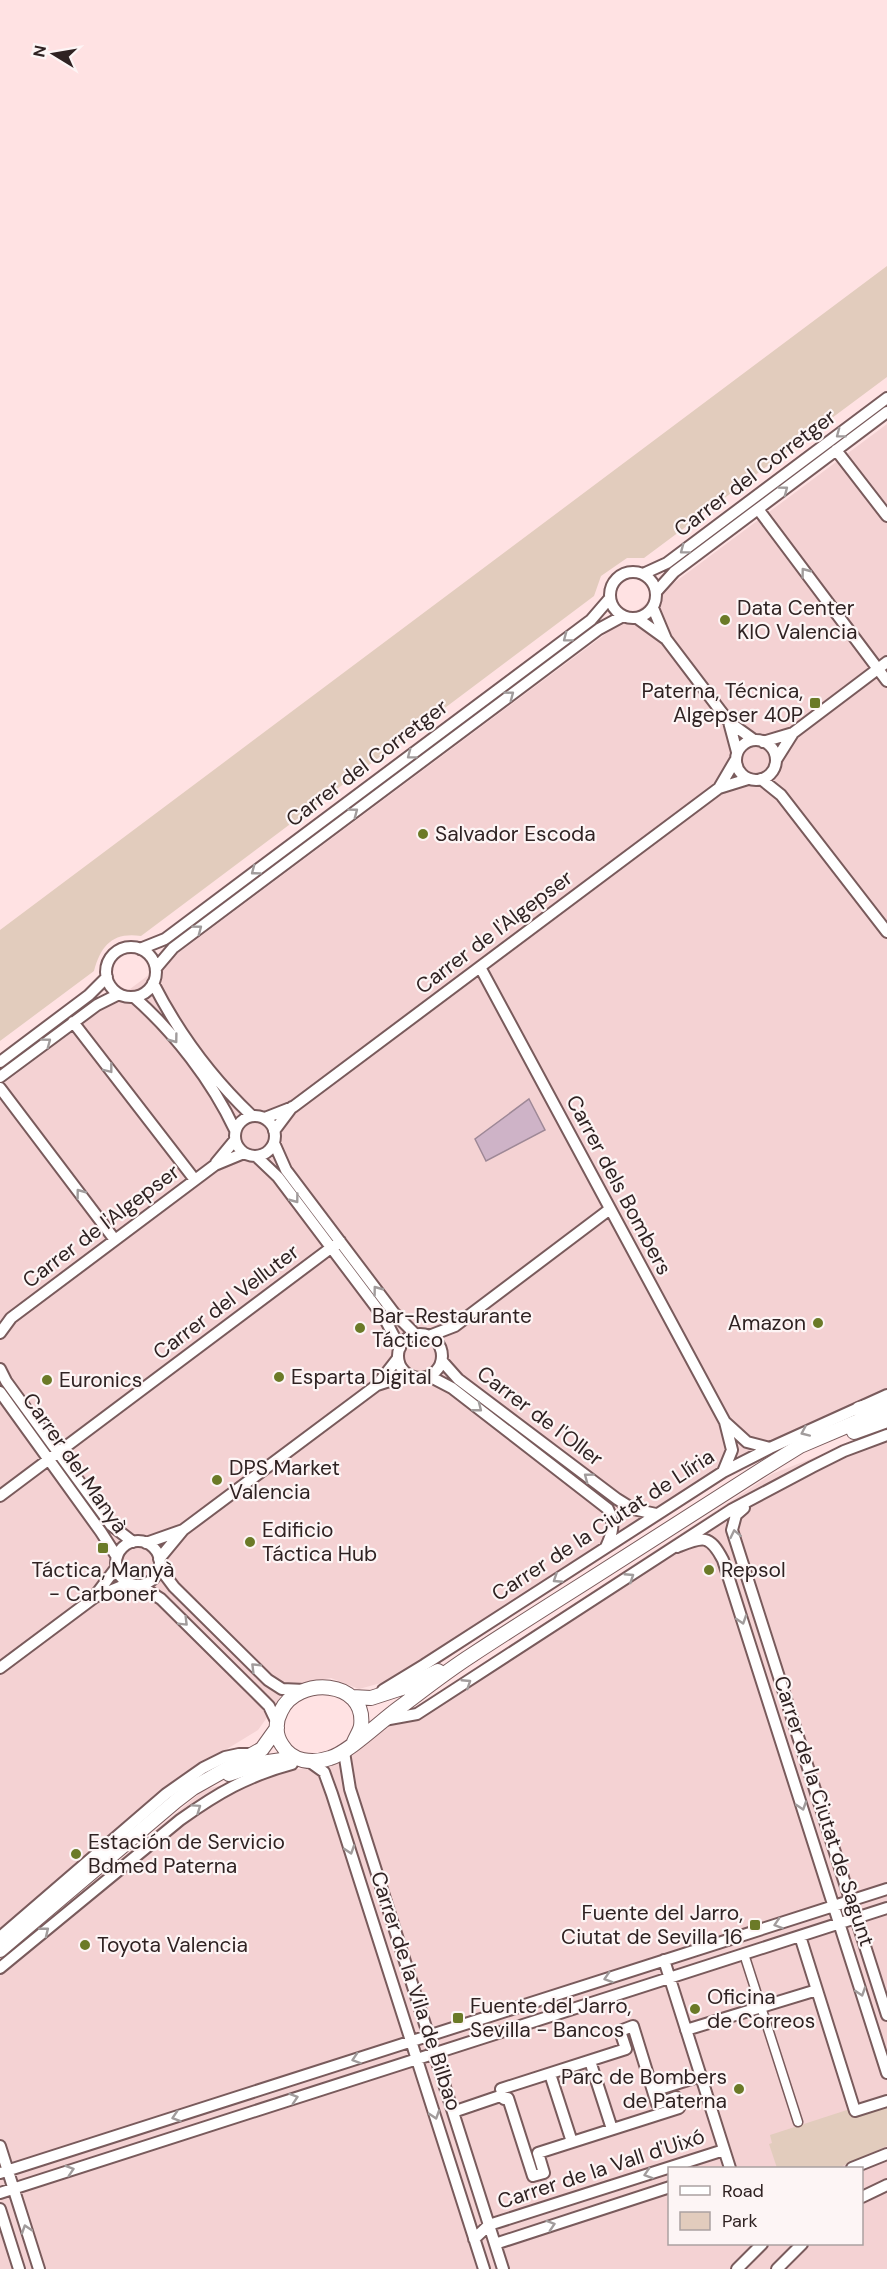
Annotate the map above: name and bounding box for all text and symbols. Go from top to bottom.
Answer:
north arrow [24,24,84,84]
text: N [28,44,51,59]
street label: Carrer del Corretger [668,403,842,543]
one-way arrow [836,426,847,437]
one-way arrow [777,486,788,497]
one-way arrow [680,543,691,554]
one-way arrow [801,568,812,579]
place label: Data Center KIO Valencia [737,594,857,646]
marker: Data Center KIO Valencia [718,613,732,627]
one-way arrow [563,631,574,642]
place label: Paterna, Técnica, Algepser 40P [641,677,803,729]
one-way arrow [504,691,515,702]
street label: Carrer del Corretger [280,693,454,833]
marker: Paterna, Técnica, Algepser 40P [808,696,822,710]
one-way arrow [407,747,418,758]
one-way arrow [348,808,359,819]
place label: Salvador Escoda [435,820,596,848]
marker: Salvador Escoda [416,827,430,841]
one-way arrow [250,864,261,875]
street label: Carrer de l'Algepser [410,864,578,1000]
one-way arrow [192,925,203,936]
one-way arrow [167,1032,178,1043]
one-way arrow [40,1038,51,1049]
one-way arrow [102,1062,113,1073]
street label: Carrer dels Bombers [560,1090,678,1280]
street label: Carrer de l'Algepser [17,1158,185,1294]
one-way arrow [76,1189,87,1200]
one-way arrow [288,1193,299,1204]
street label: Carrer del Velluter [147,1238,305,1366]
one-way arrow [373,1285,384,1296]
place label: Bar-Restaurante Táctico [372,1302,532,1354]
place label: Amazon [728,1309,806,1337]
marker: Amazon [811,1316,825,1330]
marker: Bar-Restaurante Táctico [353,1321,367,1335]
street label: Carrer de l'Oller [471,1359,609,1473]
place label: Esparta Digital [291,1363,432,1391]
place label: Euronics [59,1366,142,1394]
marker: Esparta Digital [272,1370,286,1384]
marker: Euronics [40,1373,54,1387]
street label: Carrer del Manyà [16,1387,134,1539]
one-way arrow [471,1400,482,1411]
one-way arrow [800,1424,811,1436]
street label: Carrer de la Ciutat de Llíria [486,1442,720,1608]
place label: DPS Market Valencia [229,1454,340,1506]
marker: DPS Market Valencia [210,1473,224,1487]
one-way arrow [583,1473,594,1484]
place label: Edificio Táctica Hub [262,1516,377,1568]
one-way arrow [729,1529,742,1539]
marker: Edificio Táctica Hub [243,1535,257,1549]
marker: Táctica, Manyà - Carboner [96,1541,110,1555]
place label: Táctica, Manyà - Carboner [32,1556,174,1608]
place label: Repsol [721,1556,786,1584]
marker: Repsol [702,1563,716,1577]
one-way arrow [553,1572,564,1583]
one-way arrow [623,1573,634,1584]
one-way arrow [735,1614,747,1625]
one-way arrow [177,1615,188,1626]
one-way arrow [251,1664,262,1675]
street label: Carrer de la Ciutat de Sagunt [767,1672,881,1950]
one-way arrow [460,1679,471,1690]
one-way arrow [794,1800,807,1811]
one-way arrow [190,1804,201,1815]
place label: Estación de Servicio Bdmed Paterna [88,1828,285,1880]
one-way arrow [343,1844,355,1855]
marker: Estación de Servicio Bdmed Paterna [69,1847,83,1861]
street label: Carrer de la Vila de Bilbao [364,1868,468,2114]
place label: Fuente del Jarro, Ciutat de Sevilla 16 [561,1899,743,1951]
one-way arrow [773,1917,784,1929]
marker: Fuente del Jarro, Ciutat de Sevilla 16 [748,1918,762,1932]
one-way arrow [38,1928,49,1939]
place label: Toyota Valencia [97,1931,248,1959]
marker: Toyota Valencia [78,1938,92,1952]
one-way arrow [603,1971,614,1983]
place label: Oficina de Correos [707,1983,815,2035]
one-way arrow [854,1986,866,1997]
place label: Fuente del Jarro, Sevilla - Bancos [470,1992,632,2044]
marker: Oficina de Correos [688,2002,702,2016]
marker: Fuente del Jarro, Sevilla - Bancos [451,2011,465,2025]
one-way arrow [351,2052,362,2064]
place label: Parc de Bombers de Paterna [561,2063,727,2115]
marker: Parc de Bombers de Paterna [732,2082,746,2096]
one-way arrow [288,2093,299,2106]
one-way arrow [428,2109,440,2120]
one-way arrow [171,2110,182,2122]
street label: Carrer de la Vall d'Uixó [494,2122,708,2216]
one-way arrow [64,2165,75,2177]
one-way arrow [643,2167,654,2179]
legend [668,2167,863,2245]
text: Road [722,2179,764,2203]
text: Park [722,2209,758,2233]
one-way arrow [545,2220,556,2233]
one-way arrow [21,2224,34,2235]

